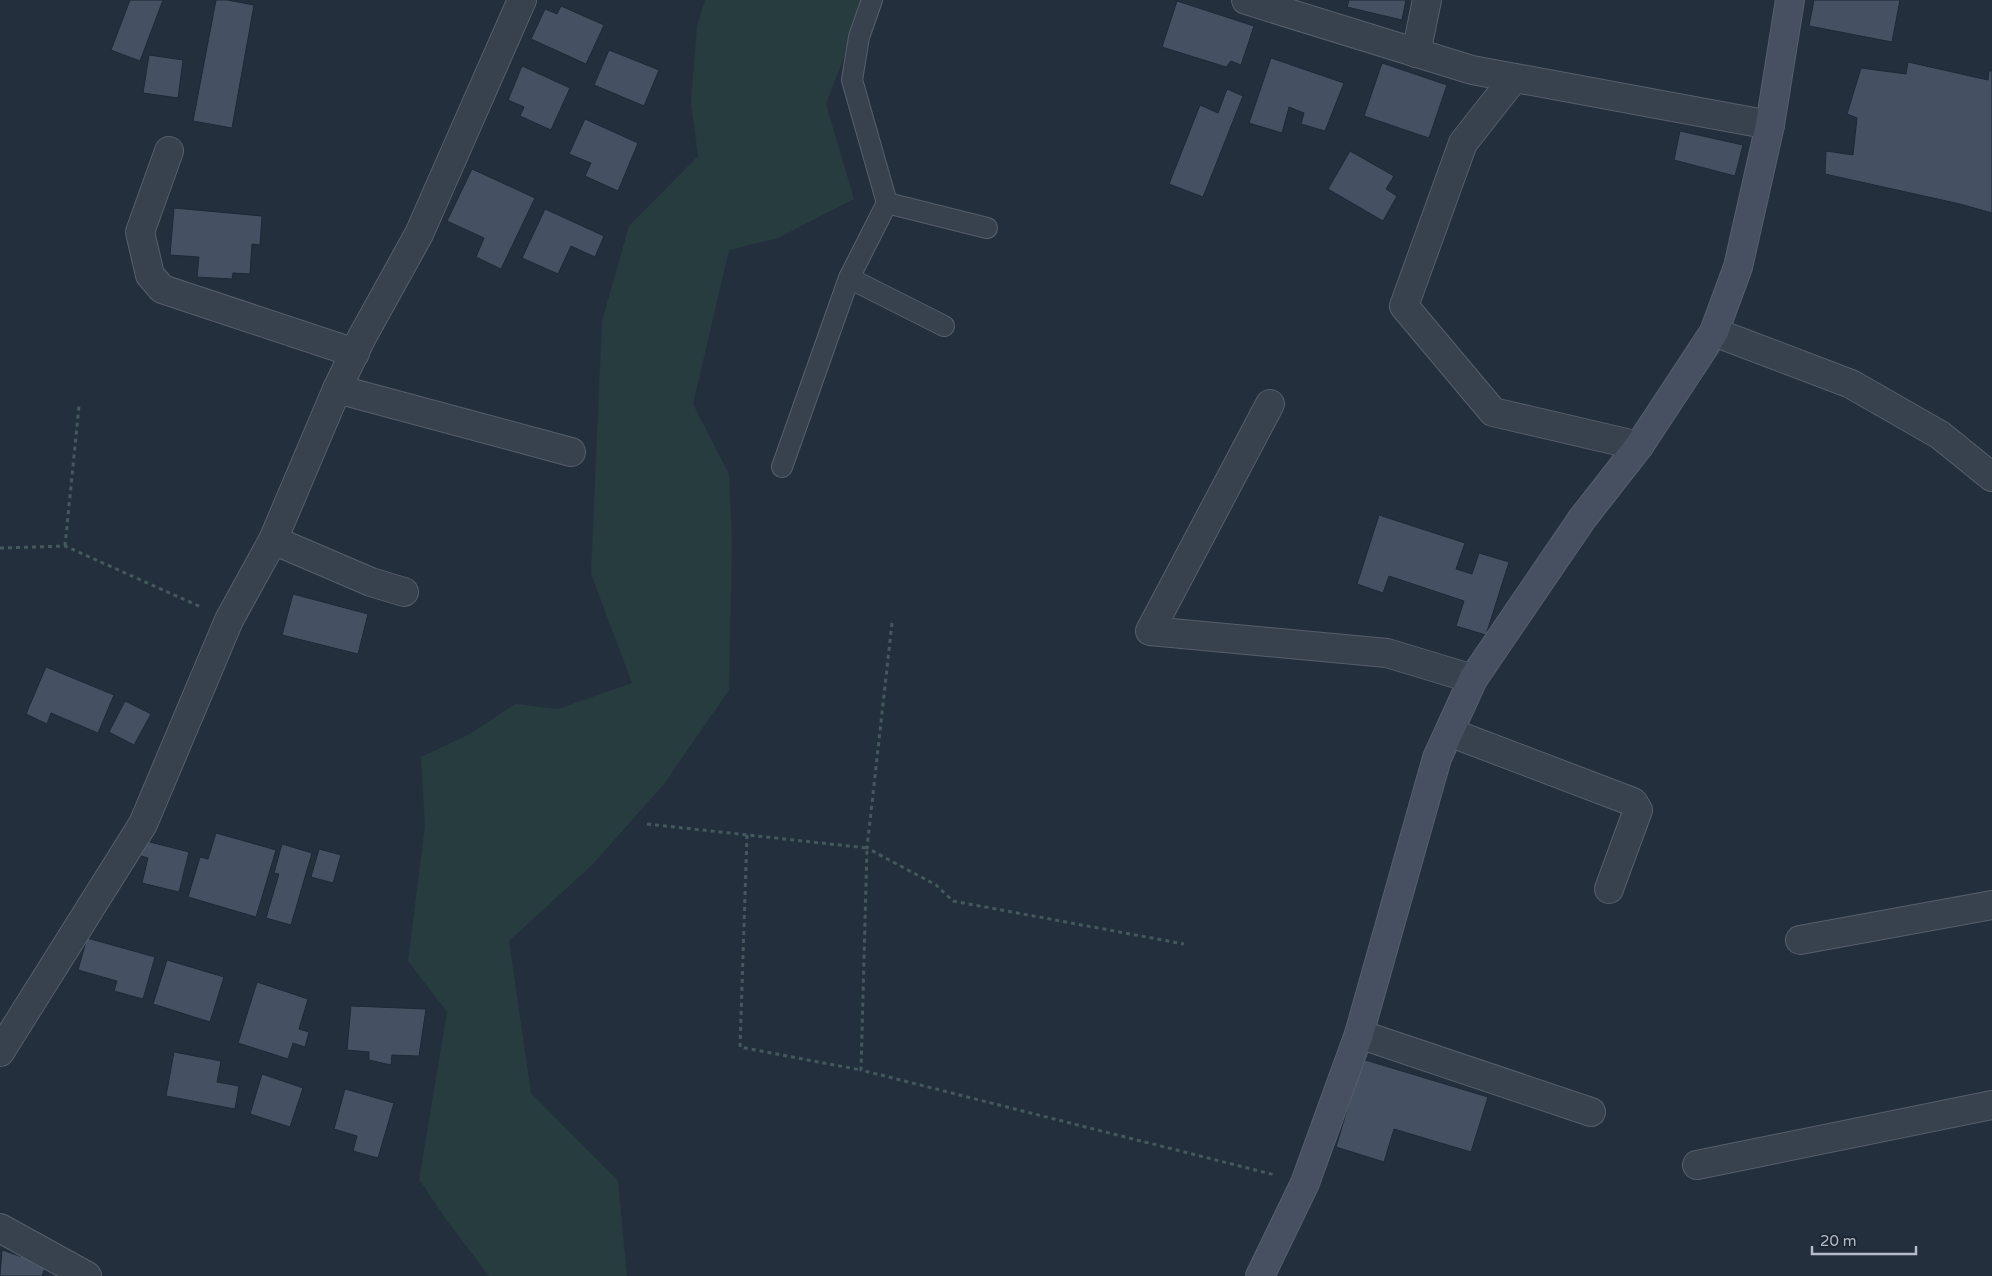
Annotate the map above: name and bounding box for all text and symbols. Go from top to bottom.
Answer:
scale bar [1812,1224,1916,1256]
text: 20 m [1820,1232,1857,1250]

